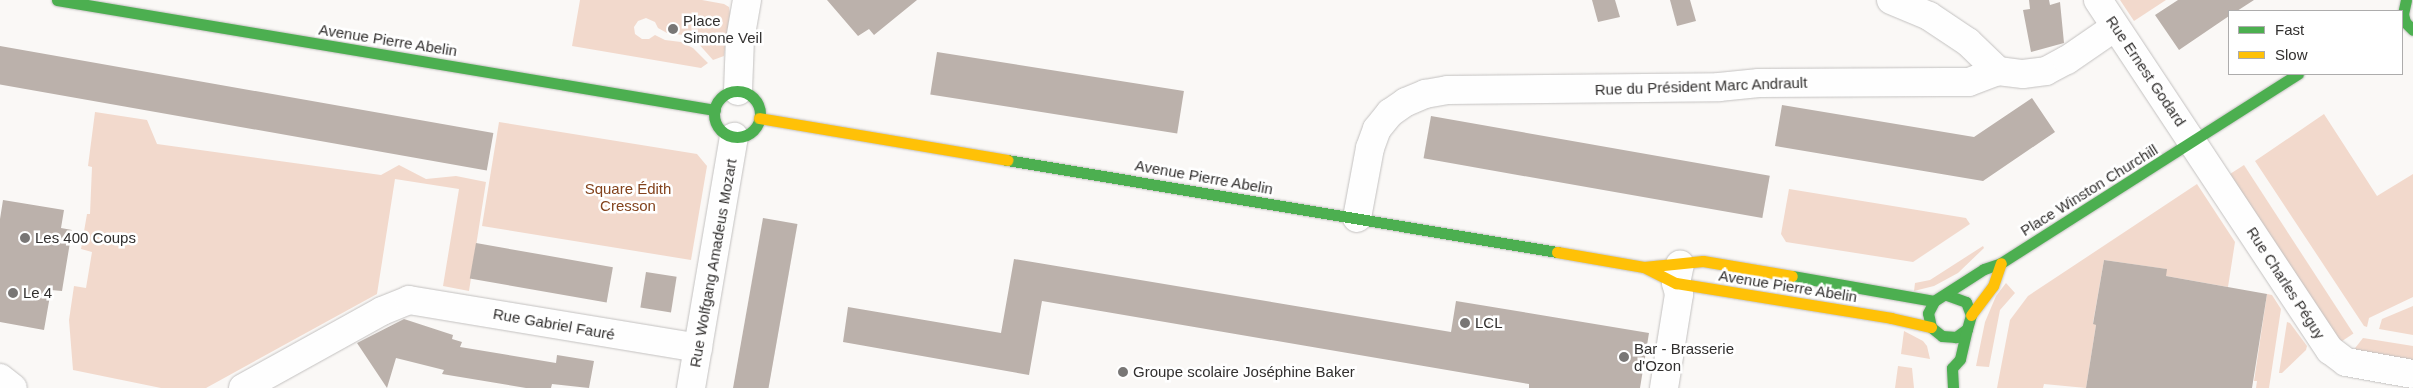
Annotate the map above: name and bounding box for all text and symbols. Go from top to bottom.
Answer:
legend [2228,10,2403,75]
place label: Place Simone Veil [683,11,762,46]
street label: Rue Ernest Godard [2102,12,2190,130]
street label: Avenue Pierre Abelin [317,20,459,60]
text: Fast [2275,21,2304,38]
marker: Place Simone Veil [667,23,679,35]
text: Slow [2275,46,2308,63]
street label: Rue du Président Marc Andrault [1594,73,1808,99]
street label: Place Winston Churchill [2017,140,2161,240]
street label: Avenue Pierre Abelin [1133,156,1275,198]
street label: Rue Wolfgang Amadeus Mozart [686,157,740,369]
park label: Square Édith Cresson [585,179,671,214]
street label: Rue Charles Péguy [2243,224,2329,342]
place label: Les 400 Coups [35,229,136,247]
marker: Les 400 Coups [19,232,31,244]
street label: Avenue Pierre Abelin [1717,266,1859,306]
place label: Le 4 [23,284,52,302]
marker: Le 4 [7,287,19,299]
street label: Rue Gabriel Fauré [492,304,616,344]
place label: LCL [1475,314,1503,332]
marker: LCL [1459,317,1471,329]
place label: Bar - Brasserie d'Ozon [1634,339,1734,374]
marker: Bar - Brasserie d'Ozon [1618,351,1630,363]
place label: Groupe scolaire Joséphine Baker [1133,363,1355,381]
marker: Groupe scolaire Joséphine Baker [1117,366,1129,378]

